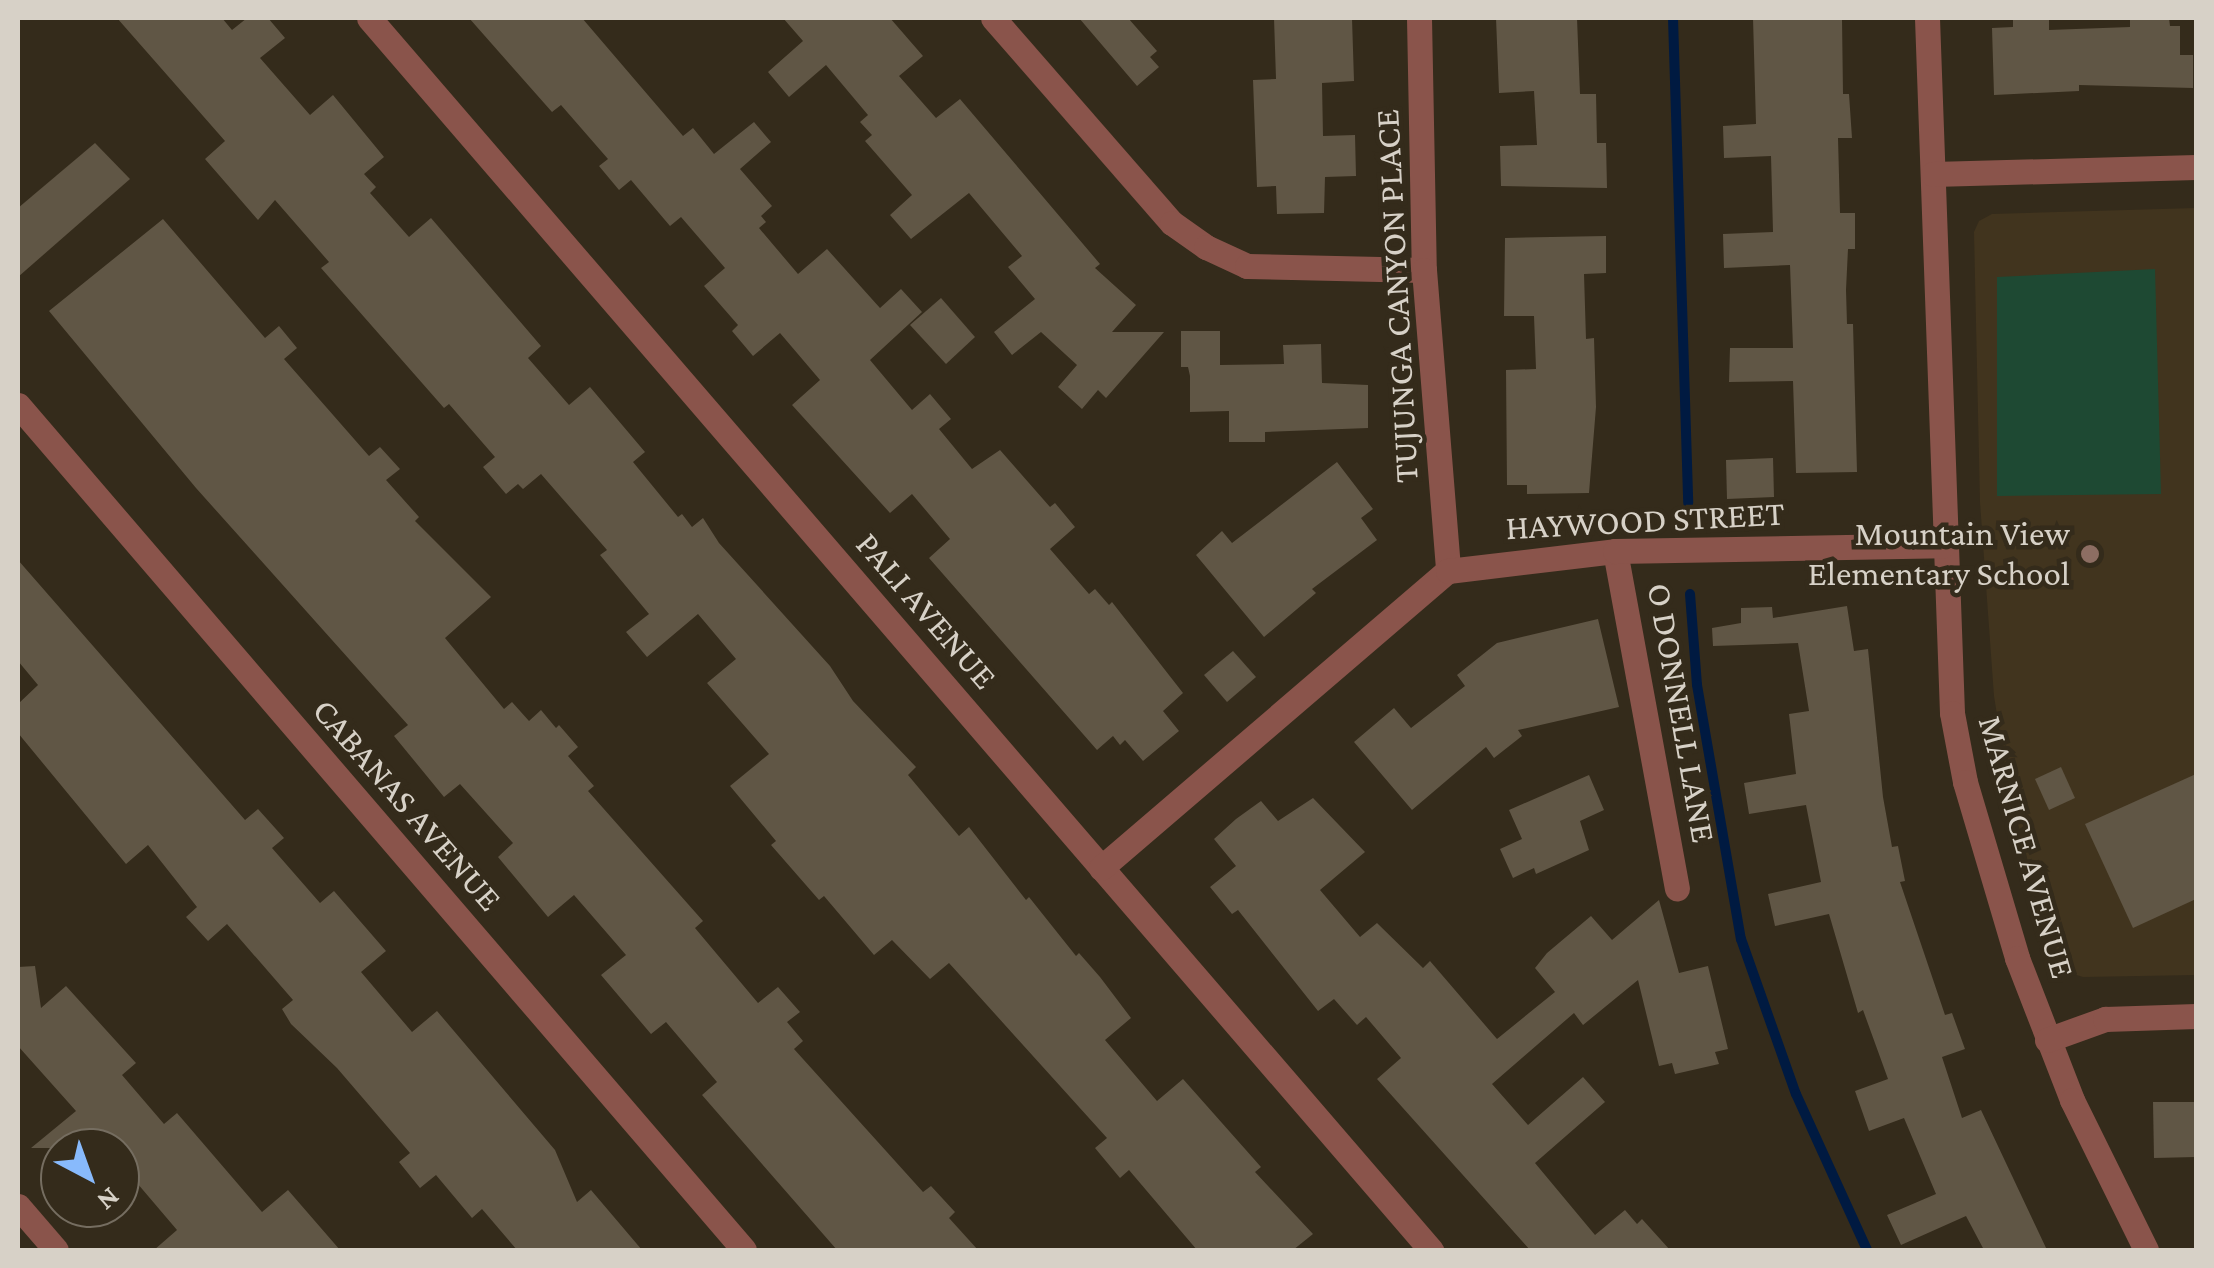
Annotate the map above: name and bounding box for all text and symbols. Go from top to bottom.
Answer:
street label: TUJUNGA CANYON PLACE [1366,108,1428,484]
street label: HAYWOOD STREET [1504,493,1786,549]
place label: Mountain View Elementary School [1808,513,2070,595]
street label: PALI AVENUE [847,524,1005,698]
marker: Mountain View Elementary School [2079,543,2101,565]
street label: O DONNELL LANE [1638,580,1724,846]
street label: CABANAS AVENUE [303,690,511,920]
street label: MARNICE AVENUE [1968,711,2084,983]
north arrow [40,1128,140,1228]
text: N [91,1182,126,1217]

